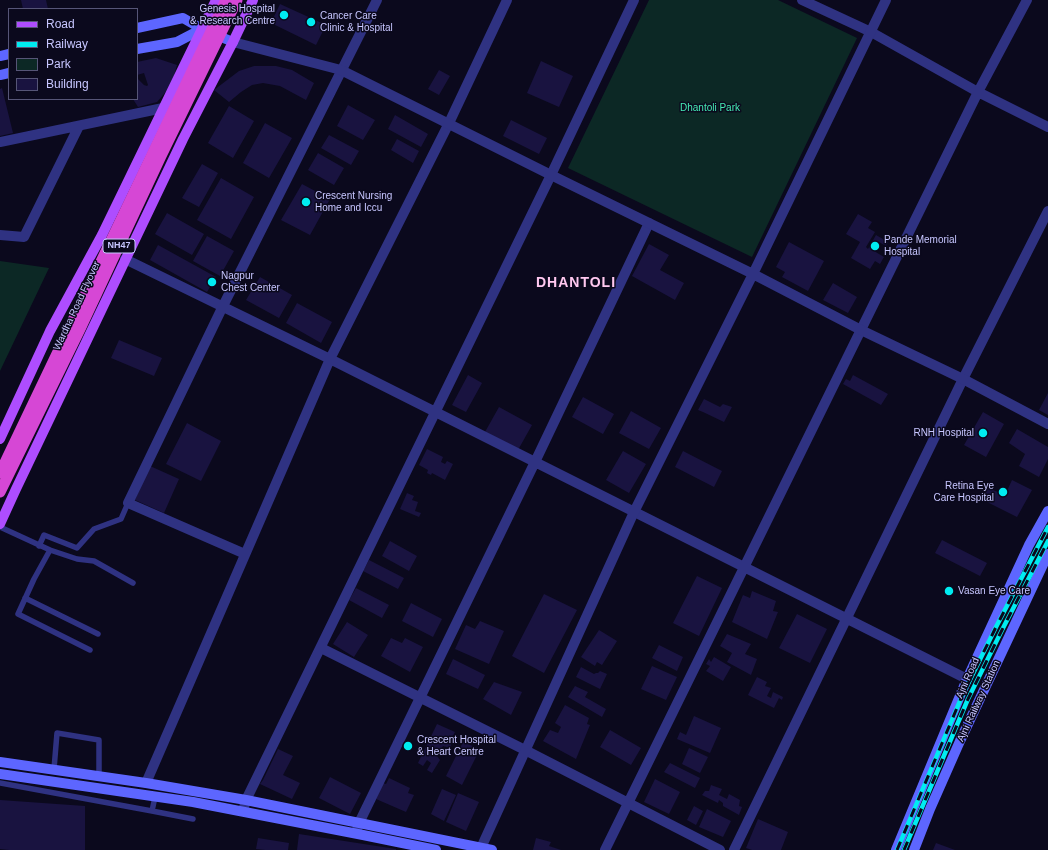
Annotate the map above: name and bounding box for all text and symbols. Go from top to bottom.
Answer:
place label: Genesis Hospital & Research Centre [190,3,275,26]
legend [8,8,138,100]
marker: Genesis Hospital & Research Centre [278,9,290,21]
place label: Cancer Care Clinic & Hospital [320,10,393,34]
marker: Cancer Care Clinic & Hospital [305,16,317,28]
text: Road [46,17,75,31]
text: Railway [46,37,88,51]
text: Park [46,57,71,71]
text: Building [46,77,89,91]
park label: Dhantoli Park [680,102,740,114]
place label: Crescent Nursing Home and Iccu [315,190,392,214]
marker: Crescent Nursing Home and Iccu [300,196,312,208]
place label: Pande Memorial Hospital [884,234,957,258]
road number: NH47 [103,239,135,253]
marker: Pande Memorial Hospital [869,240,881,252]
street label: Wardha Road Flyover [51,260,103,352]
place label: Nagpur Chest Center [221,270,280,294]
district label: DHANTOLI [536,275,616,291]
marker: Nagpur Chest Center [206,276,218,288]
place label: RNH Hospital [913,427,974,439]
marker: RNH Hospital [977,427,989,439]
place label: Retina Eye Care Hospital [933,480,994,504]
marker: Retina Eye Care Hospital [997,486,1009,498]
marker: Vasan Eye Care [943,585,955,597]
place label: Vasan Eye Care [958,585,1030,597]
street label: Ajni Road [954,656,982,700]
street label: Ajni Railway Station [955,658,1003,744]
place label: Crescent Hospital & Heart Centre [417,734,496,758]
marker: Crescent Hospital & Heart Centre [402,740,414,752]

